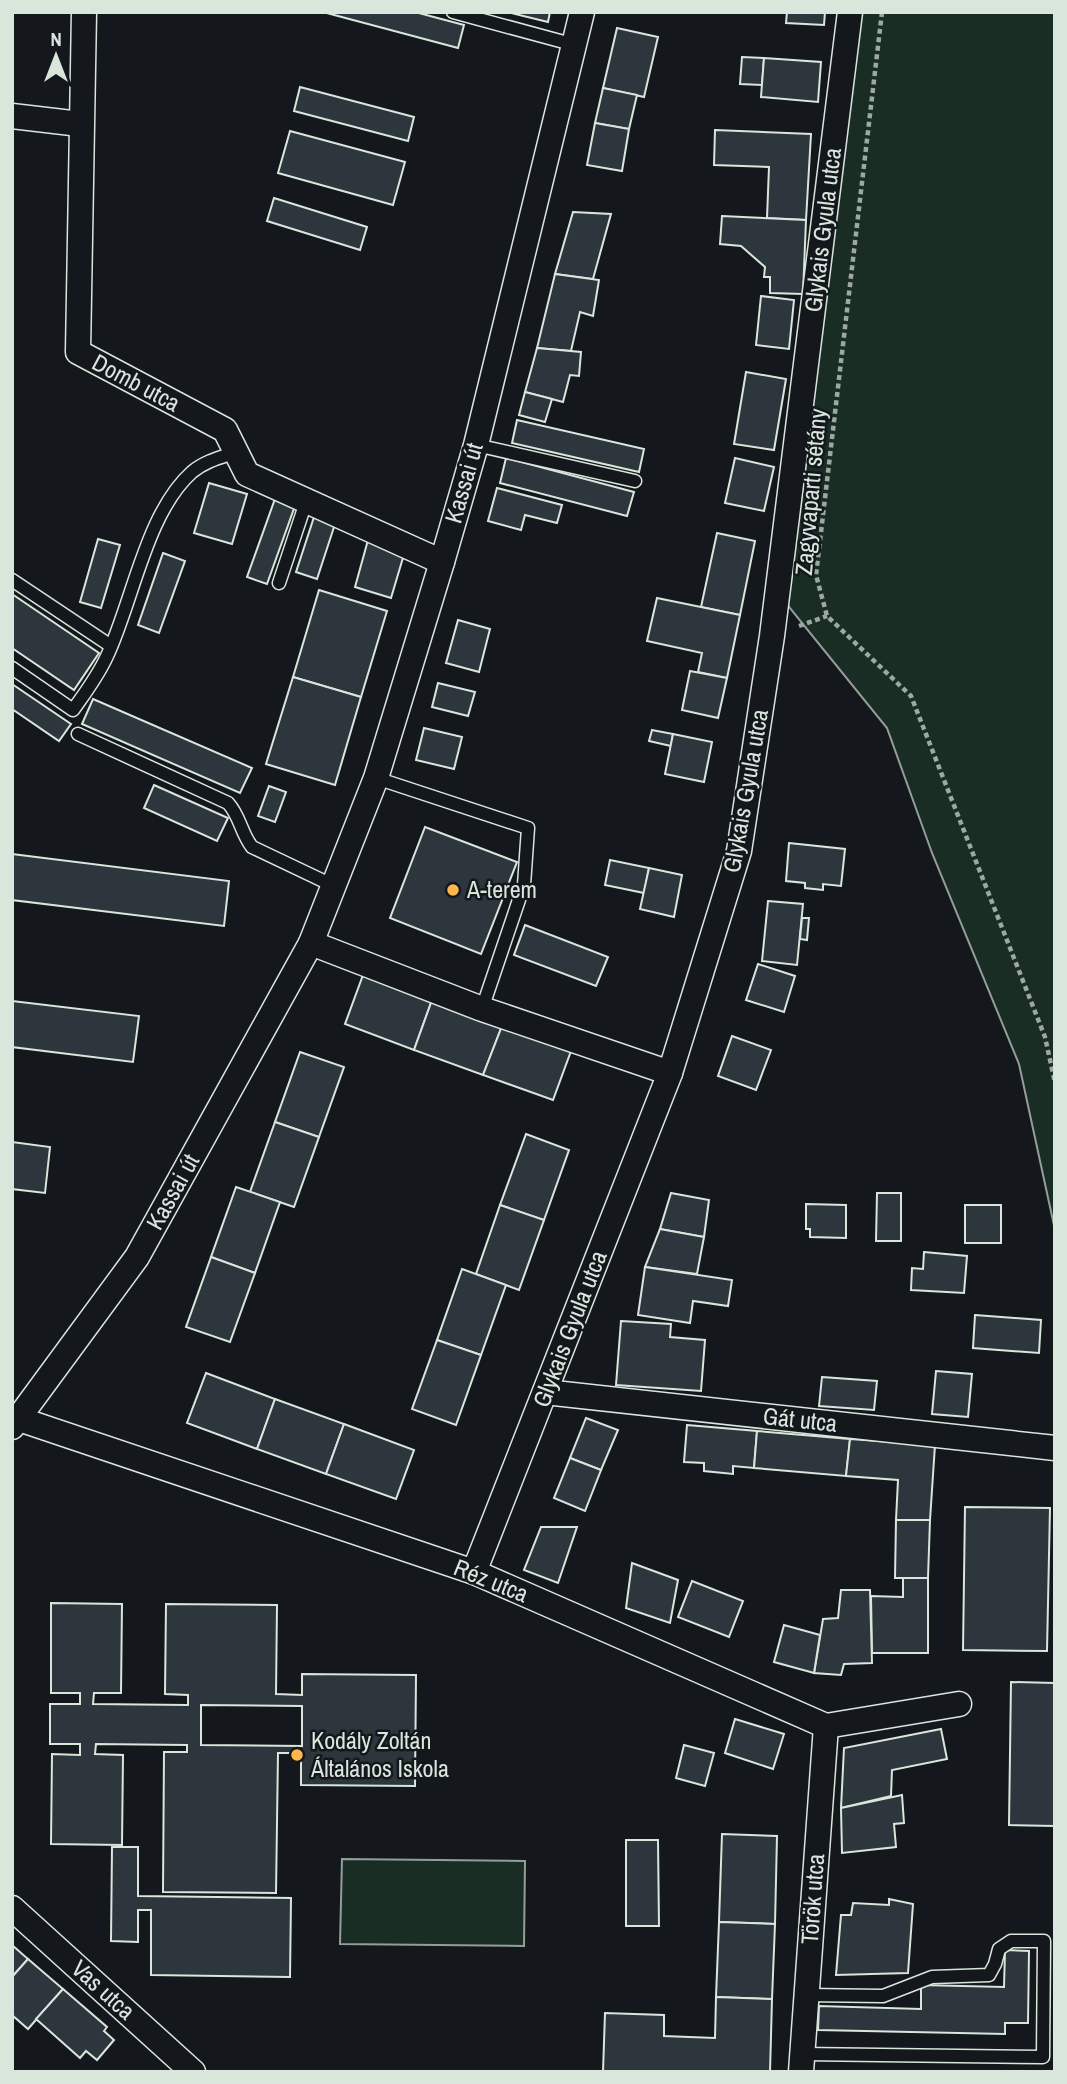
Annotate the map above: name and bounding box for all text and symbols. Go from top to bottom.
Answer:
north arrow [21,21,91,91]
text: N [50,26,62,52]
street label: Glykais Gyula utca [796,146,848,314]
street label: Domb utca [87,346,186,419]
street label: Zagyvaparti sétány [787,407,833,577]
street label: Kassai út [436,438,490,527]
street label: Glykais Gyula utca [715,707,775,875]
place label: A-terem [466,873,537,905]
marker: A-terem [445,882,461,898]
street label: Kassai út [138,1147,206,1235]
street label: Glykais Gyula utca [525,1246,614,1411]
street label: Gát utca [761,1399,839,1439]
street label: Réz utca [449,1551,533,1609]
place label: Kodály Zoltán Általános Iskola [310,1724,449,1784]
marker: Kodály Zoltán Általános Iskola [289,1747,305,1763]
street label: Török utca [793,1852,831,1945]
street label: Vas utca [65,1952,142,2026]

